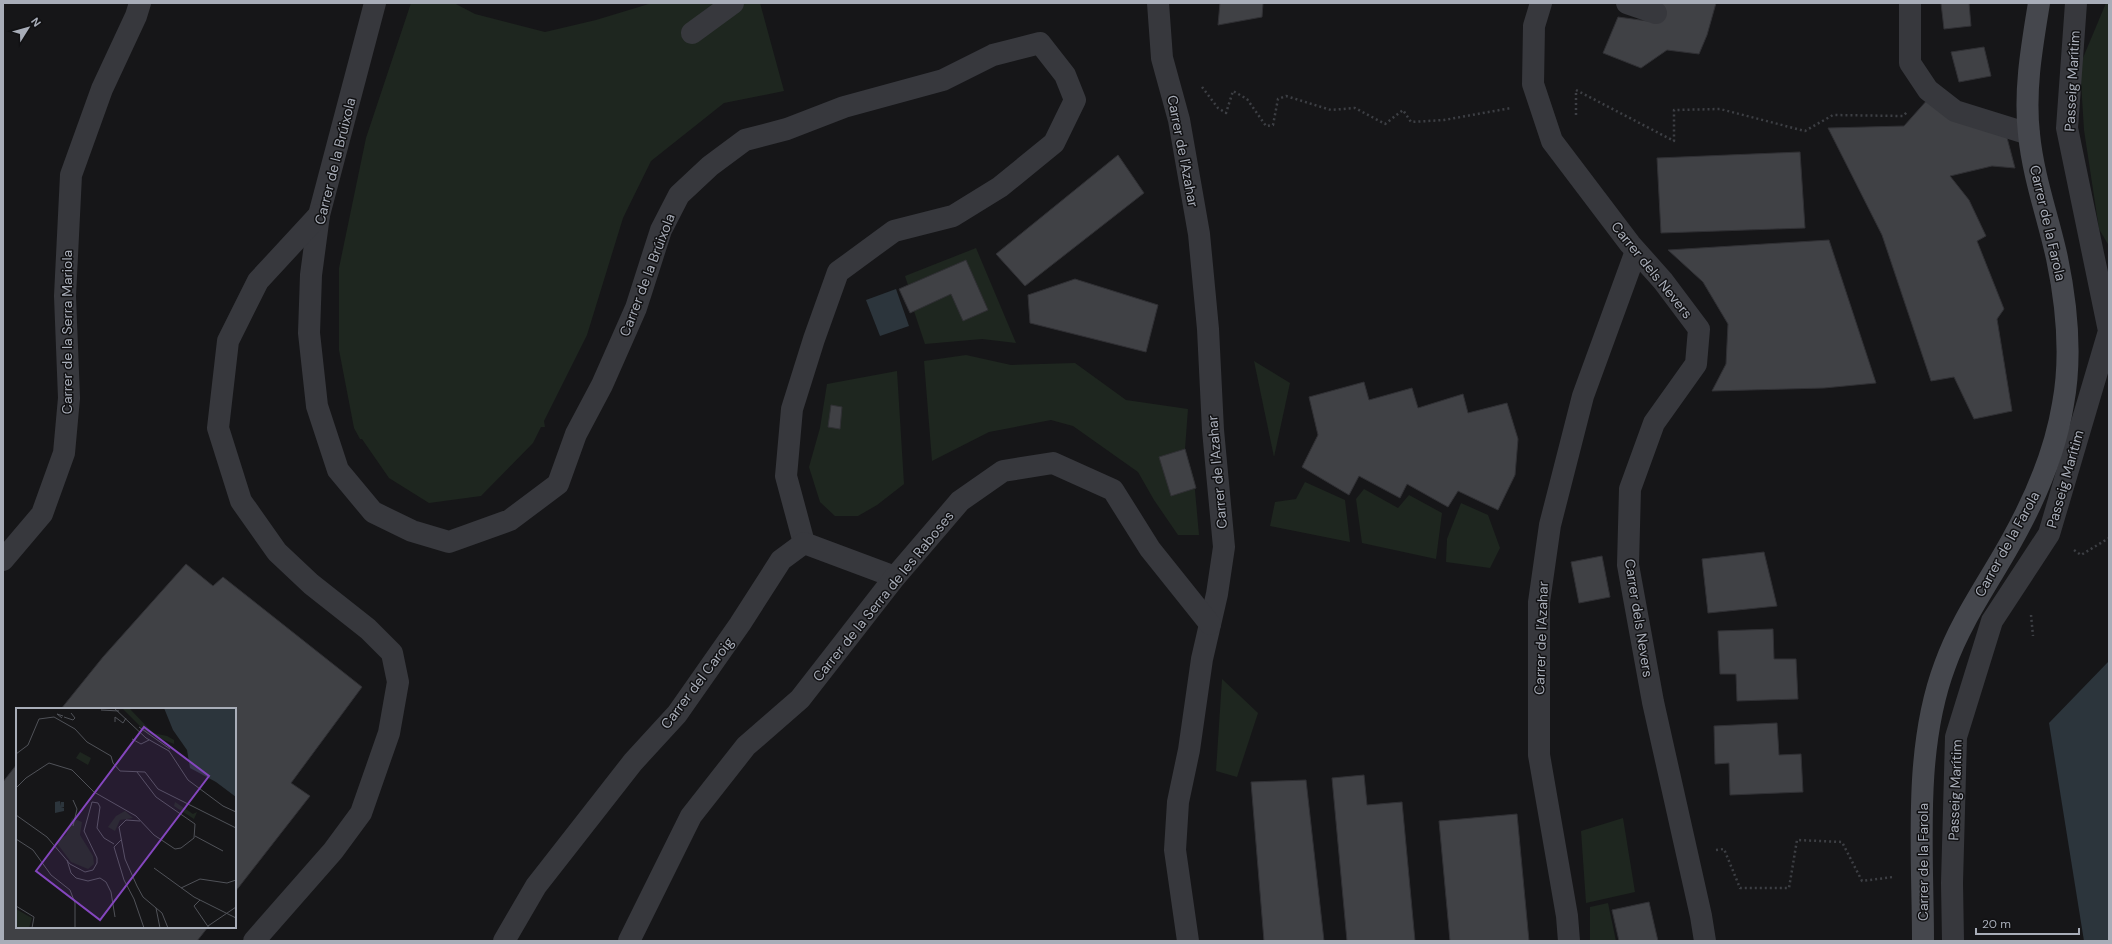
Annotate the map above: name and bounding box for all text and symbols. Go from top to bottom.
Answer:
north arrow [8,8,48,48]
text: N [28,15,44,29]
street label: Passeig Marítim [2060,30,2084,132]
street label: Carrer de l'Azahar [1163,93,1203,209]
street label: Carrer de la Brúixola [311,96,359,226]
street label: Carrer de la Farola [2026,163,2070,283]
street label: Carrer de la Brúixola [615,211,679,339]
street label: Carrer dels Nevers [1607,218,1697,322]
street label: Carrer de la Serra Mariola [58,250,76,414]
street label: Carrer de l'Azahar [1203,415,1231,529]
street label: Passeig Marítim [2042,428,2088,530]
street label: Carrer de la Farola [1970,488,2044,600]
street label: Carrer de la Serra de les Raboses [809,507,957,685]
street label: Carrer dels Nevers [1621,557,1657,679]
street label: Carrer de l'Azahar [1530,581,1552,695]
street label: Carrer del Caroig [657,633,737,732]
inset map [16,708,236,928]
street label: Passeig Marítim [1944,739,1966,841]
street label: Carrer de la Farola [1914,803,1932,921]
scale bar [1976,910,2079,936]
text: 20 m [1982,916,2011,932]

